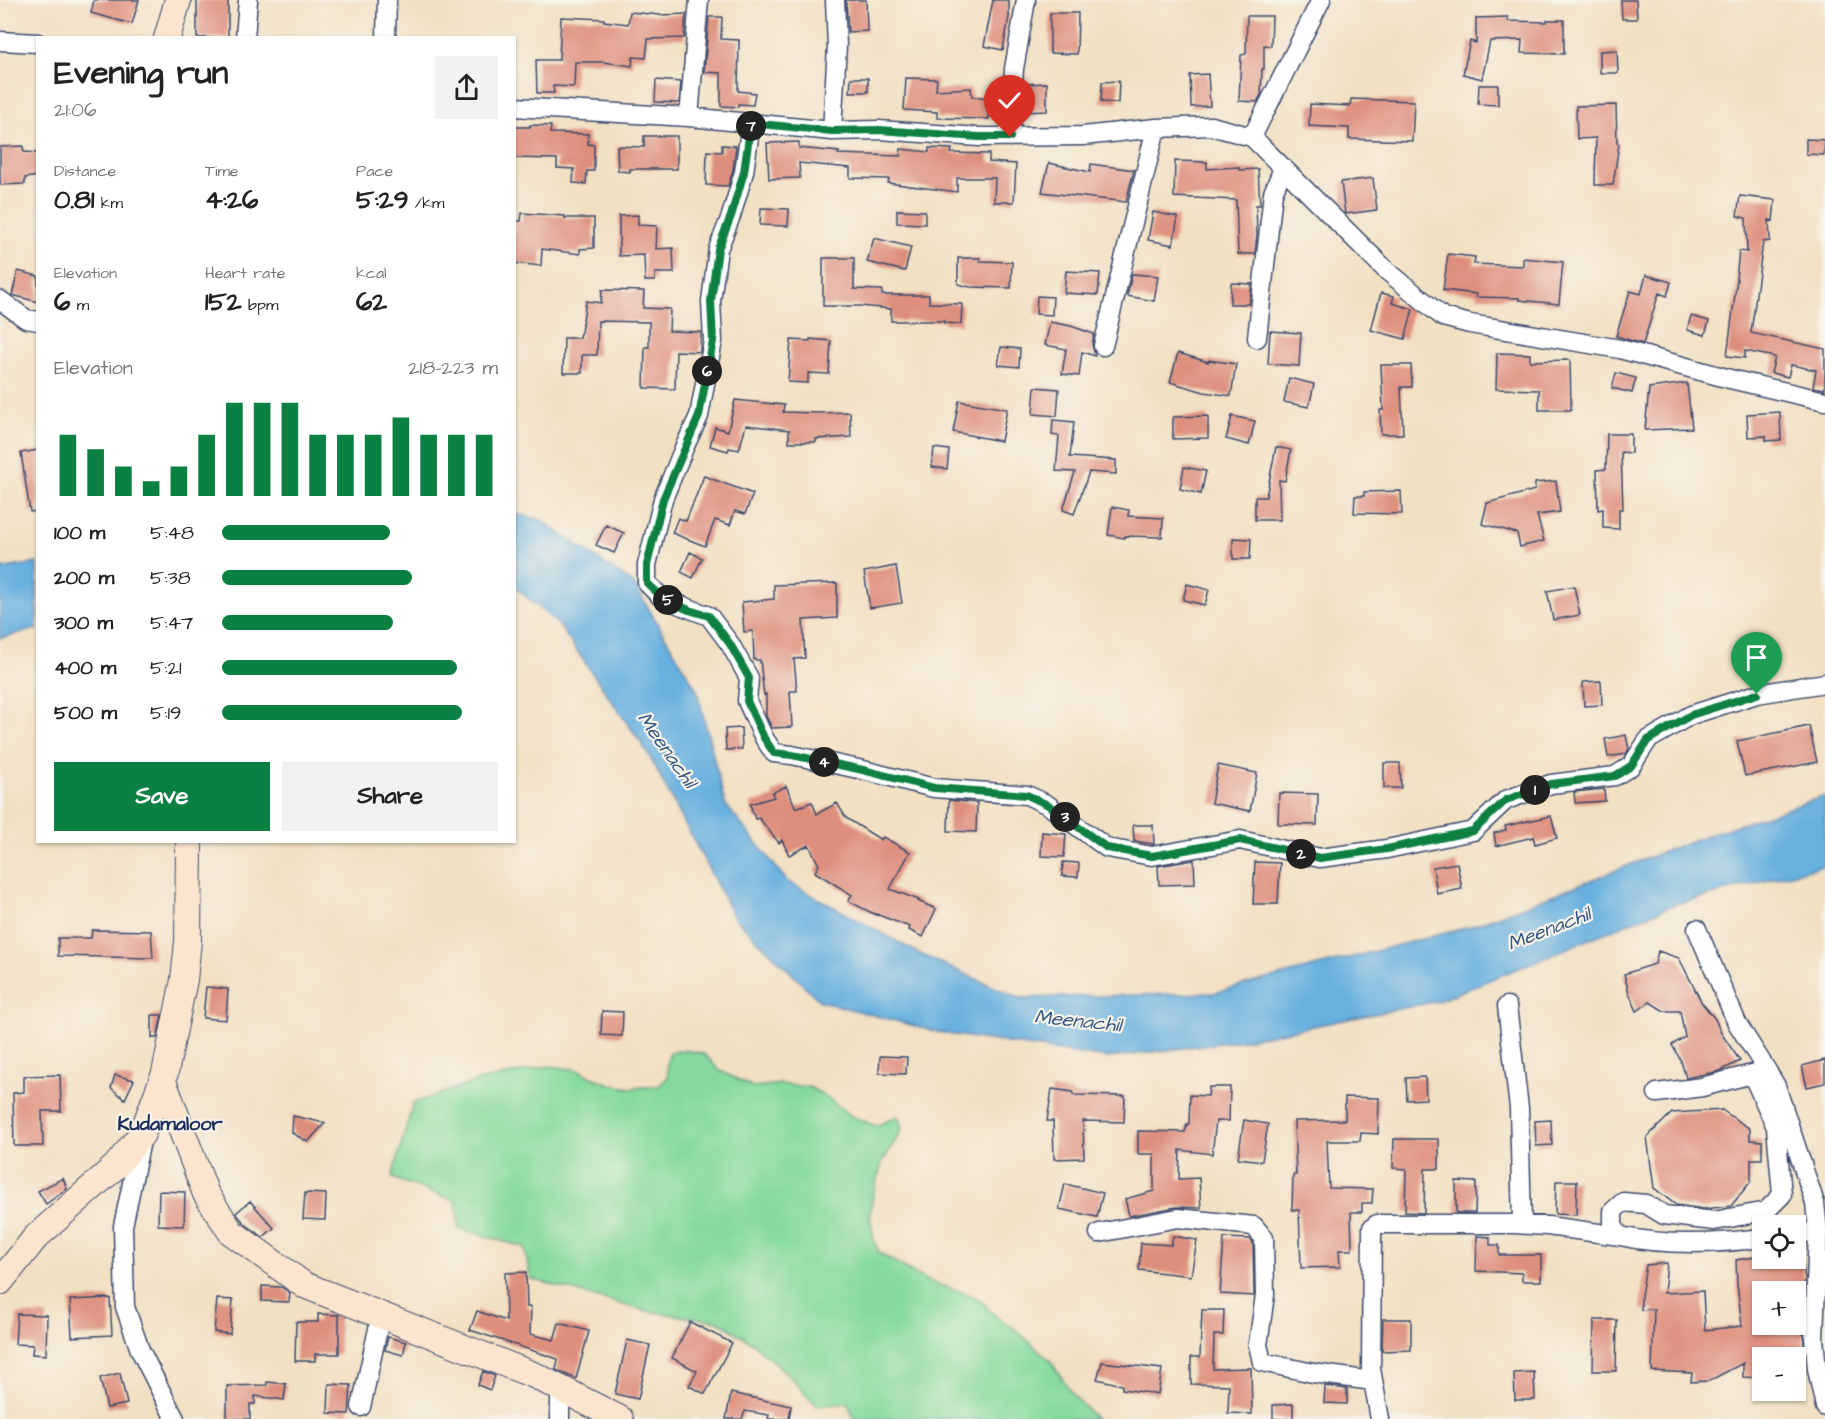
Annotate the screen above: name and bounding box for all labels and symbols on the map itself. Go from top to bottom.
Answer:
pin [984,75,1035,137]
pin: 7 [736,111,766,141]
pin: 6 [692,356,722,386]
pin: 5 [653,585,683,615]
pin [1731,632,1782,694]
water label: Meenachil [631,706,705,796]
pin: 4 [809,747,839,777]
pin: 1 [1520,775,1550,805]
pin: 3 [1050,802,1080,832]
pin: 2 [1286,839,1316,869]
water label: Meenachil [1503,899,1597,958]
water label: Meenachil [1033,1003,1126,1040]
district label: Kudamaloor [117,1110,224,1138]

